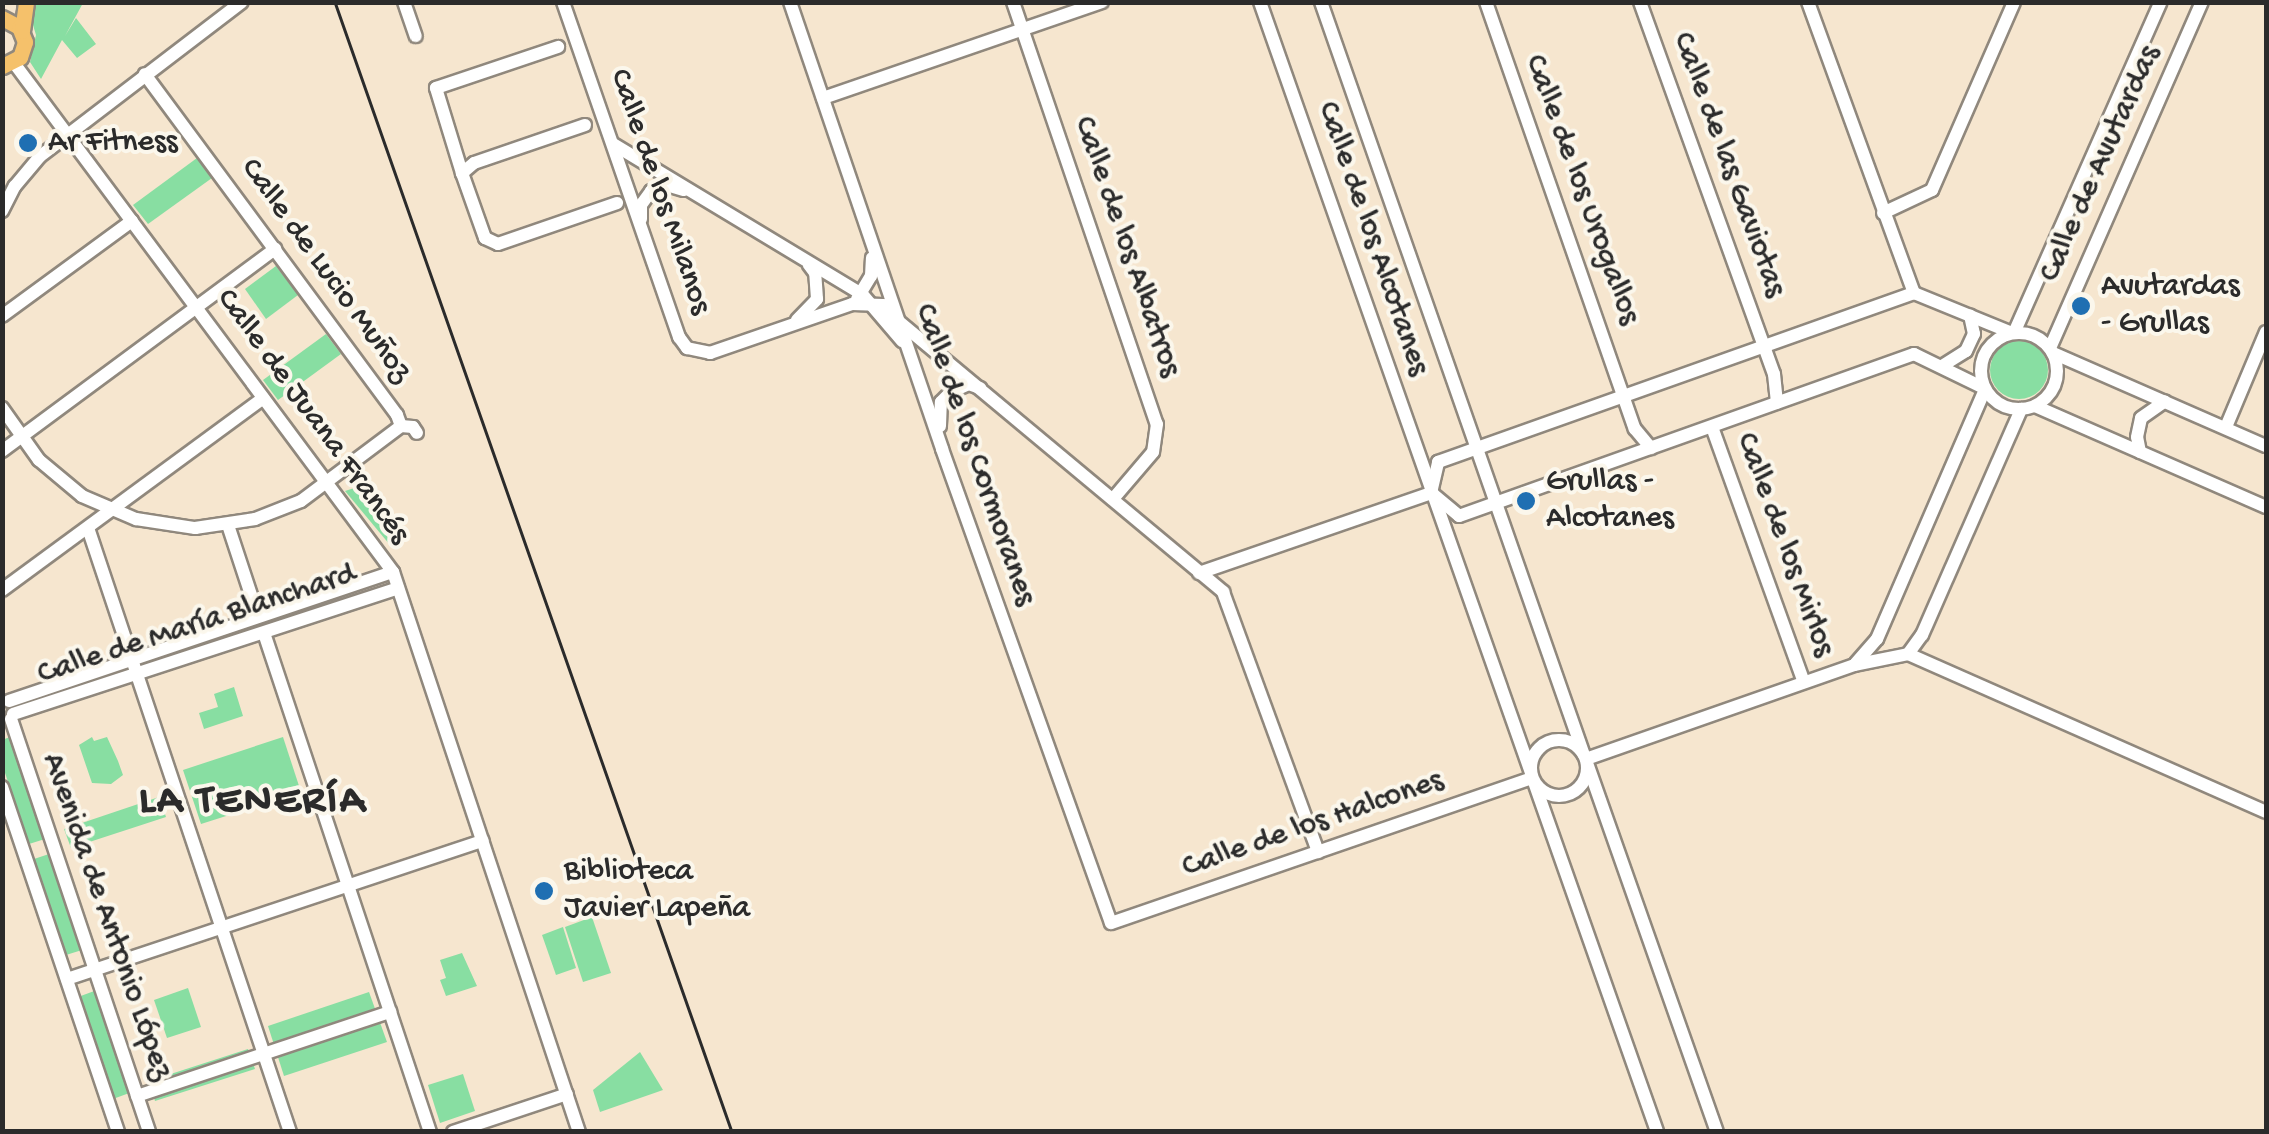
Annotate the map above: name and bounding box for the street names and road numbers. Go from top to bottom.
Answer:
street label: Calle de las Gaviotas [1662,28,1794,302]
street label: Calle de Avutardas [2032,40,2170,288]
street label: Calle de los Urogallos [1514,50,1648,330]
street label: Calle de los Milanos [599,64,719,320]
street label: Calle de los Alcotanes [1307,97,1437,381]
street label: Calle de los Albatros [1063,112,1189,382]
street label: Calle de Lucio Muñoz [231,151,419,391]
street label: Calle de Juana Francés [206,282,418,552]
street label: Calle de los Cormoranes [904,299,1044,611]
street label: Calle de los Mirlos [1726,428,1842,662]
street label: Calle de María Blanchard [33,555,361,695]
street label: Avenida de Antonio López [32,748,180,1086]
street label: Calle de los Halcones [1178,762,1448,888]

